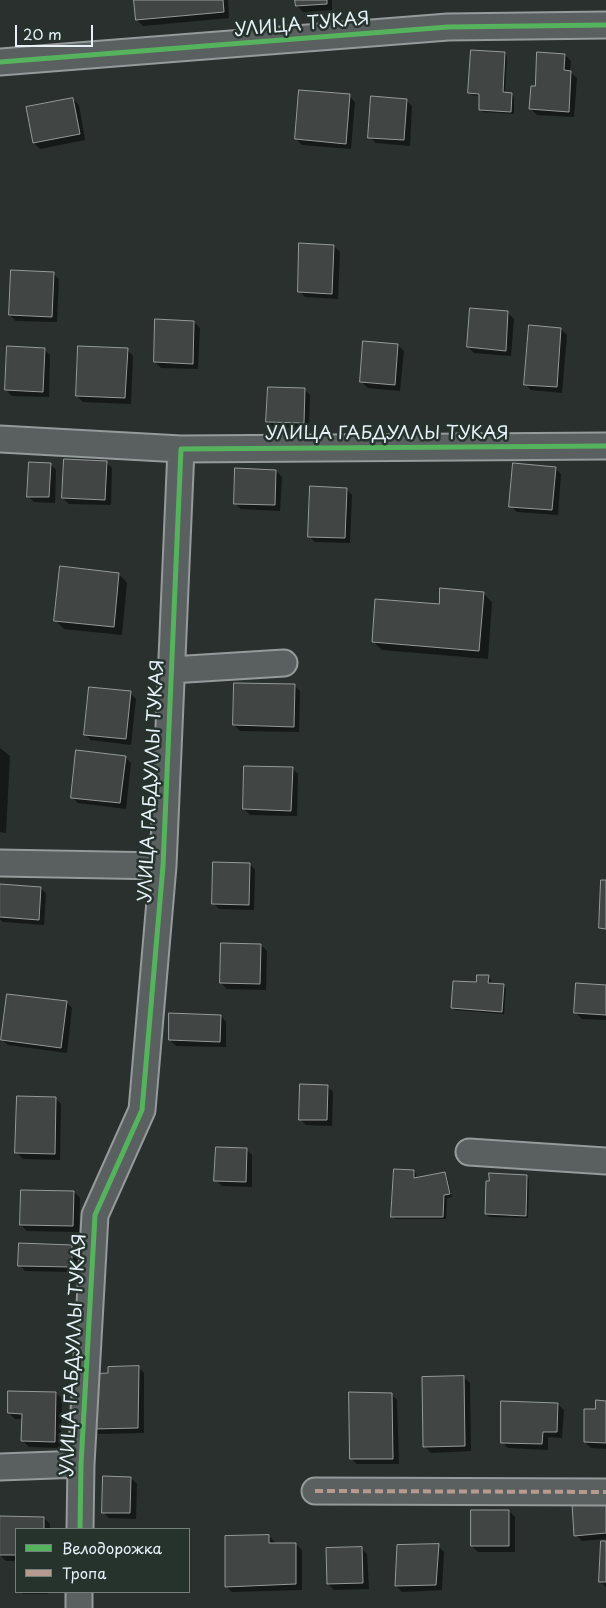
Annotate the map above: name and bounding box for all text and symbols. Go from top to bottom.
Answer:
street label: УЛИЦА ТУКАЯ [234,8,370,42]
scale bar [18,15,95,47]
text: 20 m [23,22,62,45]
street label: УЛИЦА ГАБДУЛЛЫ ТУКАЯ [265,423,509,445]
street label: УЛИЦА ГАБДУЛЛЫ ТУКАЯ [135,659,169,903]
street label: УЛИЦА ГАБДУЛЛЫ ТУКАЯ [57,1233,91,1477]
legend [15,1528,190,1593]
text: Велодорожка [62,1536,162,1559]
text: Тропа [62,1561,107,1584]

